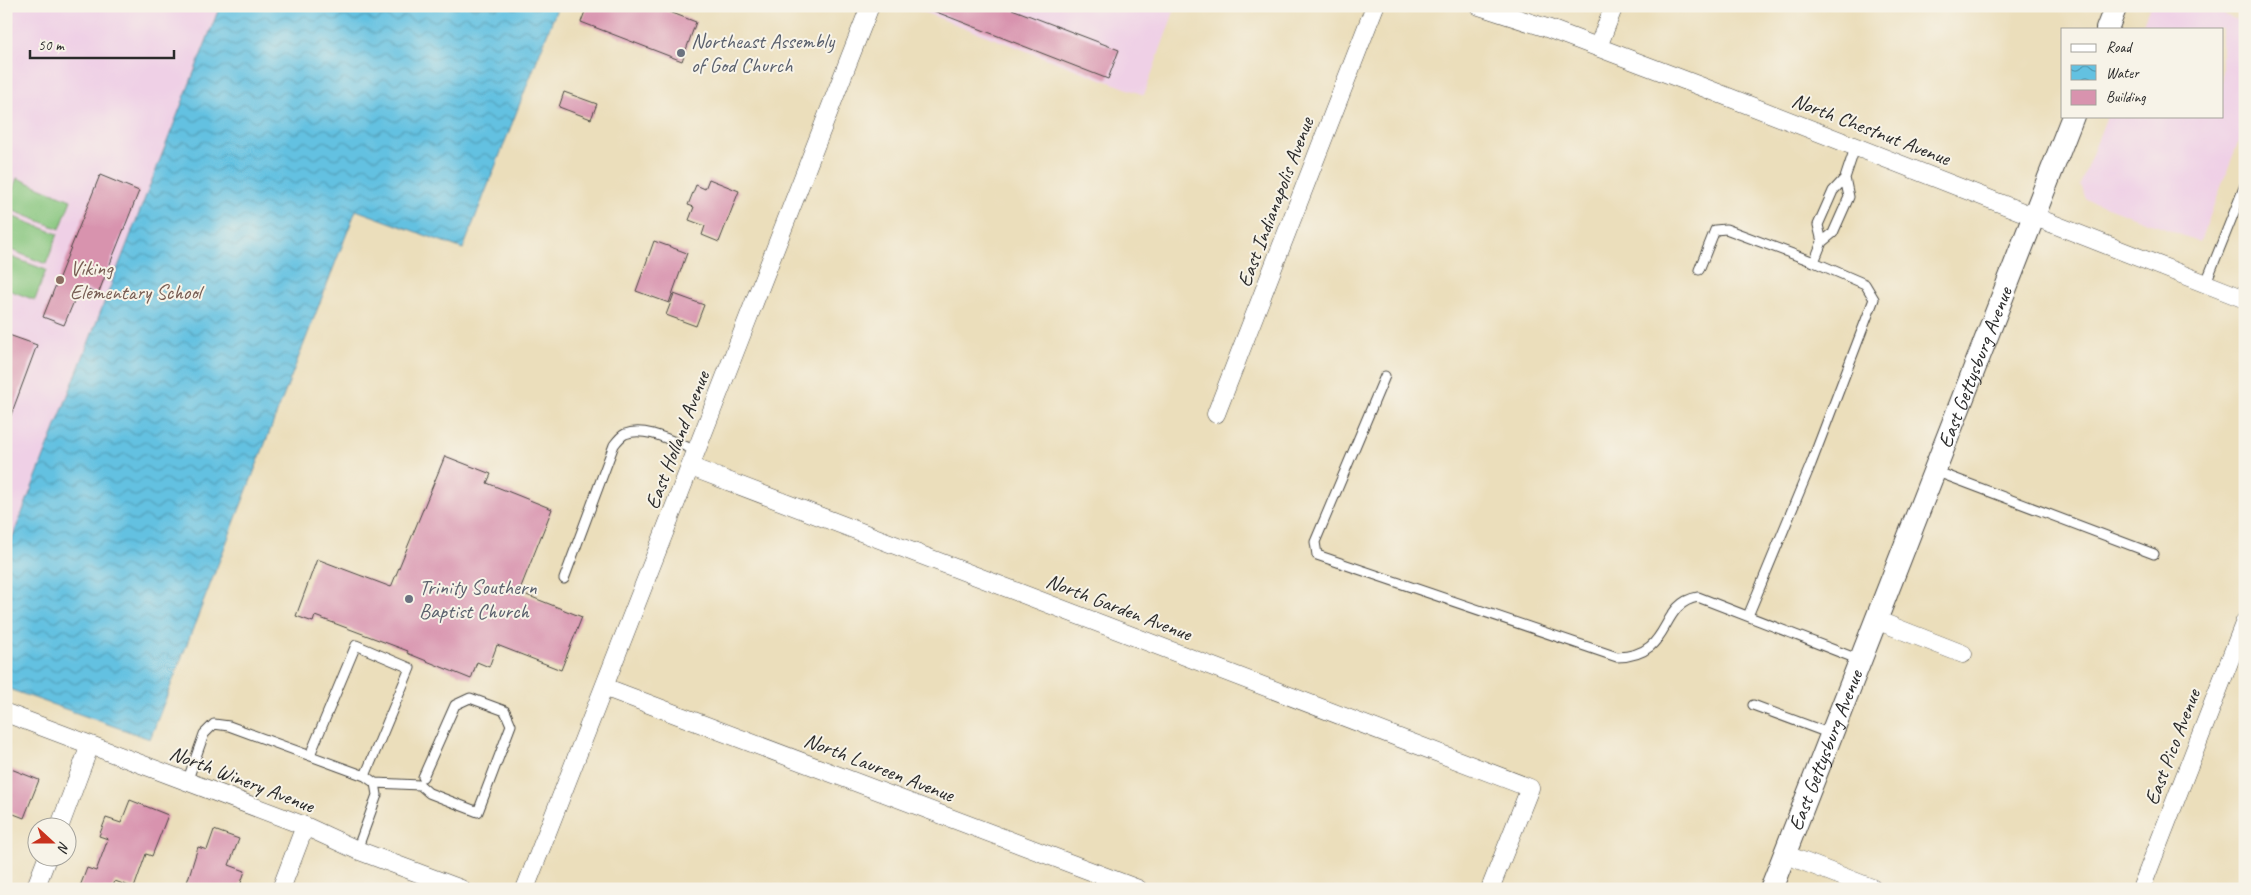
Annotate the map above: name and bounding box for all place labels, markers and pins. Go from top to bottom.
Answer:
place label: Northeast Assembly of God Church [691,28,836,78]
marker: Northeast Assembly of God Church [675,47,687,59]
place label: Viking Elementary School [70,255,205,305]
marker: Viking Elementary School [54,274,66,286]
place label: Trinity Southern Baptist Church [419,574,537,624]
marker: Trinity Southern Baptist Church [403,593,415,605]

